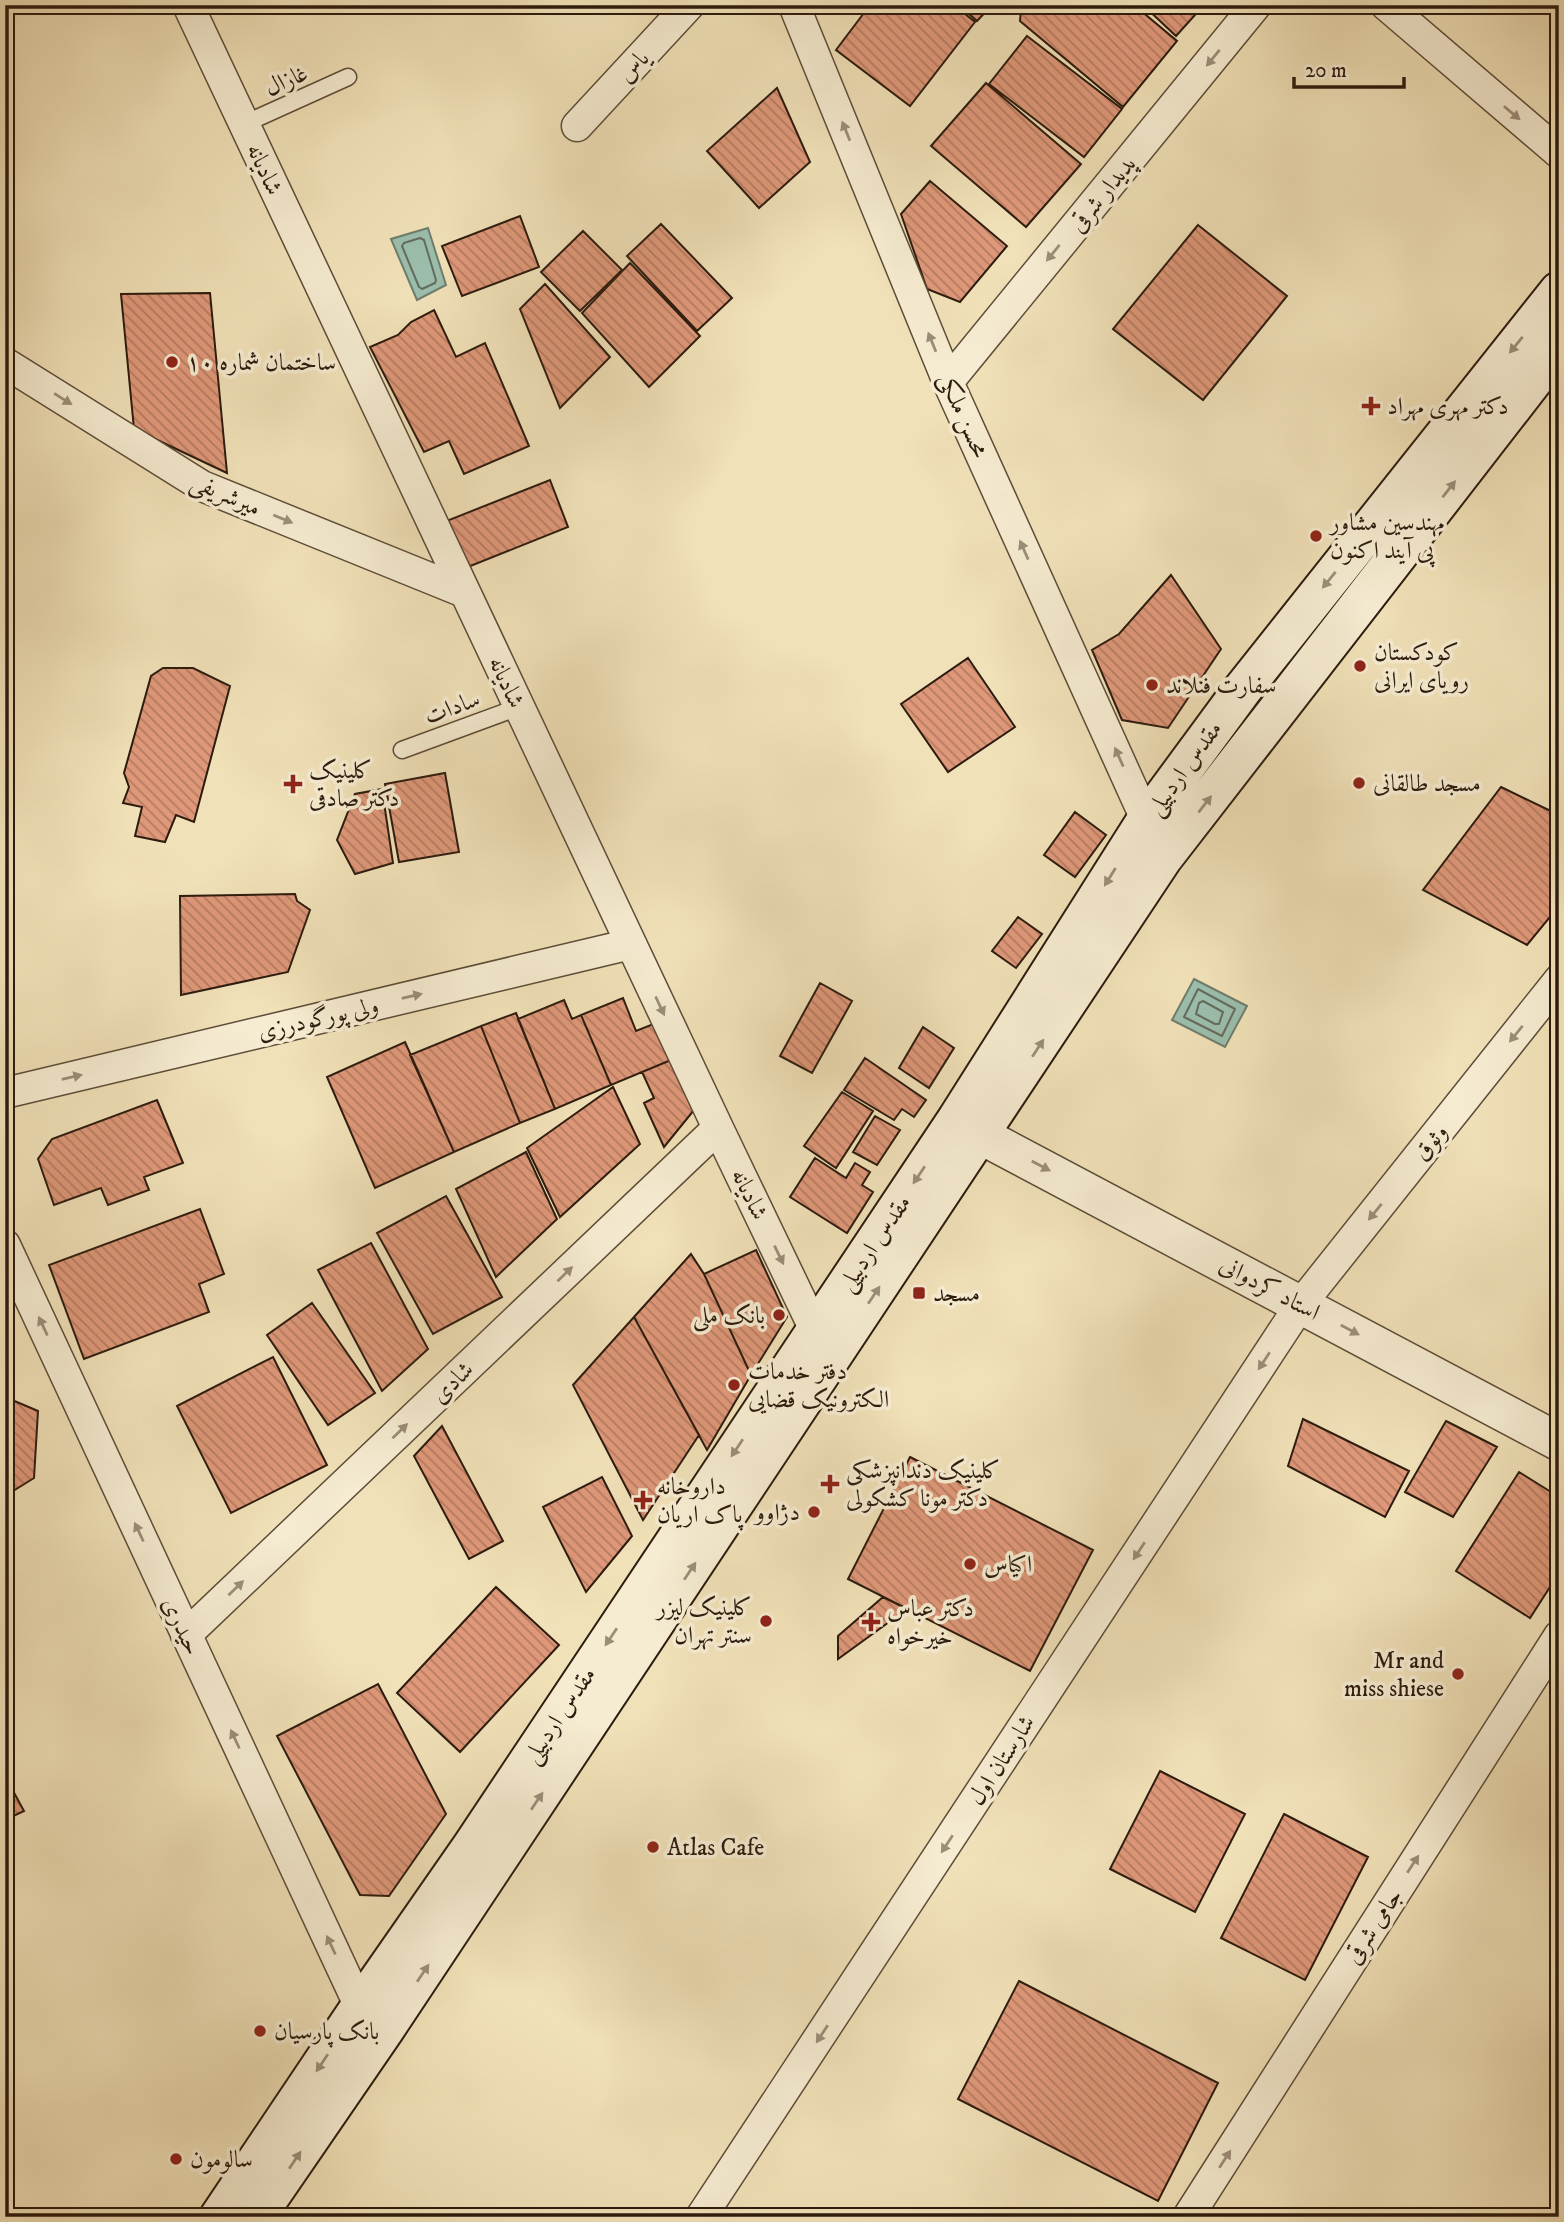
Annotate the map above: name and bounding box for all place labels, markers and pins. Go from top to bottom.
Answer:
place label: ساختمان شماره ۱۰ [186,348,336,378]
marker: ساختمان شماره ۱۰ [164,354,180,370]
place label: دکتر مهری مهراد [1387,392,1509,422]
marker: دکتر مهری مهراد [1361,396,1381,416]
place label: مهندسین مشاور پی آیند اکنون [1328,508,1444,568]
marker: مهندسین مشاور پی آیند اکنون [1308,528,1324,544]
place label: کودکستان رویای ایرانی [1374,638,1469,696]
marker: کودکستان رویای ایرانی [1352,658,1368,674]
place label: سفارت فنلاند [1166,671,1276,701]
marker: سفارت فنلاند [1144,677,1160,693]
place label: کلینیک دکتر صادقی [309,756,399,814]
place label: مسجد طالقانی [1373,769,1481,799]
marker: کلینیک دکتر صادقی [283,774,303,794]
marker: مسجد طالقانی [1351,775,1367,791]
place label: مسجد [933,1279,980,1309]
marker: مسجد [911,1285,927,1301]
place label: بانک ملی [693,1301,765,1332]
marker: بانک ملی [771,1307,787,1323]
place label: دفتر خدمات الکترونیک قضایی [748,1357,889,1415]
marker: دفتر خدمات الکترونیک قضایی [726,1377,742,1393]
place label: کلینیک دندانپزشکی دکتر مونا کشکولی [846,1456,1001,1514]
place label: داروخانه پاک اریان [657,1472,744,1531]
marker: کلینیک دندانپزشکی دکتر مونا کشکولی [820,1474,840,1494]
marker: داروخانه پاک اریان [635,1492,651,1508]
place label: دژاوو [752,1498,800,1528]
marker: دژاوو [806,1504,822,1520]
place label: اکیاس [984,1550,1032,1580]
marker: اکیاس [962,1556,978,1572]
place label: کلینیک لیزر سنتر تهران [654,1593,752,1651]
place label: دکتر عباس خیرخواه [887,1594,974,1652]
marker: دکتر عباس خیرخواه [861,1612,881,1632]
marker: کلینیک لیزر سنتر تهران [758,1613,774,1629]
place label: Mr and miss shiese [1344,1646,1444,1704]
marker: Mr and miss shiese [1450,1666,1466,1682]
place label: Atlas Cafe [667,1833,764,1863]
marker: Atlas Cafe [645,1839,661,1855]
place label: بانک پارسیان [274,2017,379,2048]
marker: بانک پارسیان [252,2023,268,2039]
place label: سالومون [190,2145,253,2175]
marker: سالومون [168,2151,184,2167]

